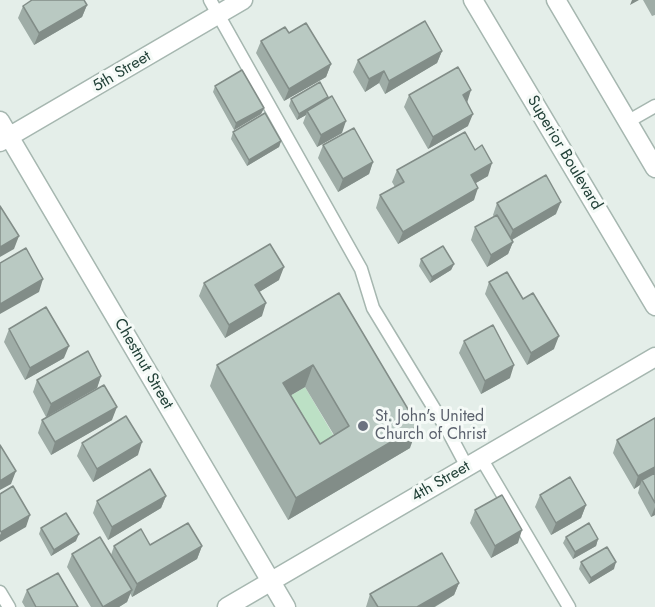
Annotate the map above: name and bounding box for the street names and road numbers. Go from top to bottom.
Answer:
street label: 5th Street [90,47,154,97]
street label: Superior Boulevard [522,92,606,214]
street label: Chestnut Street [109,315,177,413]
street label: 4th Street [408,458,474,506]

